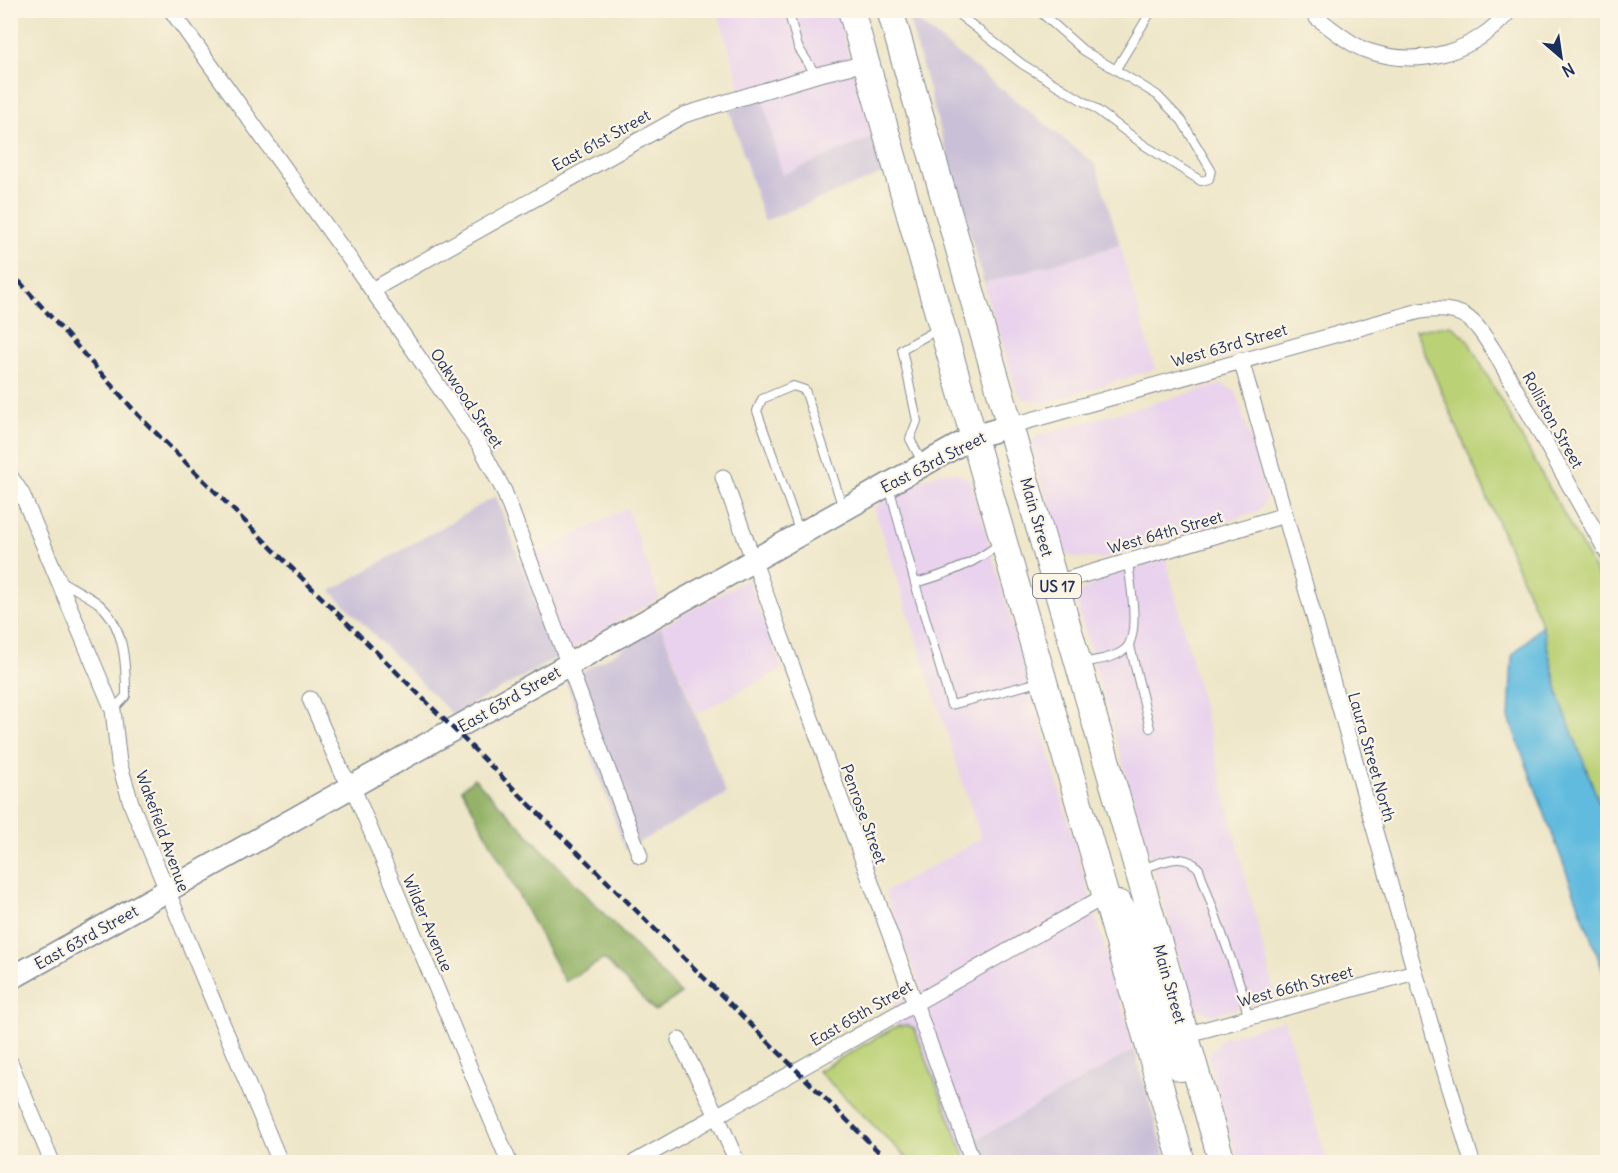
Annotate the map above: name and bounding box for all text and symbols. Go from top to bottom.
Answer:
north arrow [1531,27,1591,87]
text: N [1559,59,1578,82]
street label: East 61st Street [548,104,654,175]
street label: West 63rd Street [1169,319,1290,371]
street label: Oakwood Street [426,344,508,452]
street label: Rolliston Street [1518,368,1588,472]
street label: East 63rd Street [877,427,989,497]
street label: Main Street [1016,475,1058,559]
street label: West 64th Street [1105,506,1225,558]
road number: US 17 [1033,574,1081,598]
street label: East 63rd Street [454,661,564,737]
street label: Laura Street North [1344,690,1400,824]
street label: Penrose Street [837,761,892,867]
street label: Wakefield Avenue [132,768,194,894]
street label: Wilder Avenue [399,871,457,975]
street label: East 63rd Street [31,900,142,974]
street label: Main Street [1149,942,1191,1026]
street label: West 66th Street [1235,961,1355,1011]
street label: East 65th Street [806,975,916,1050]

